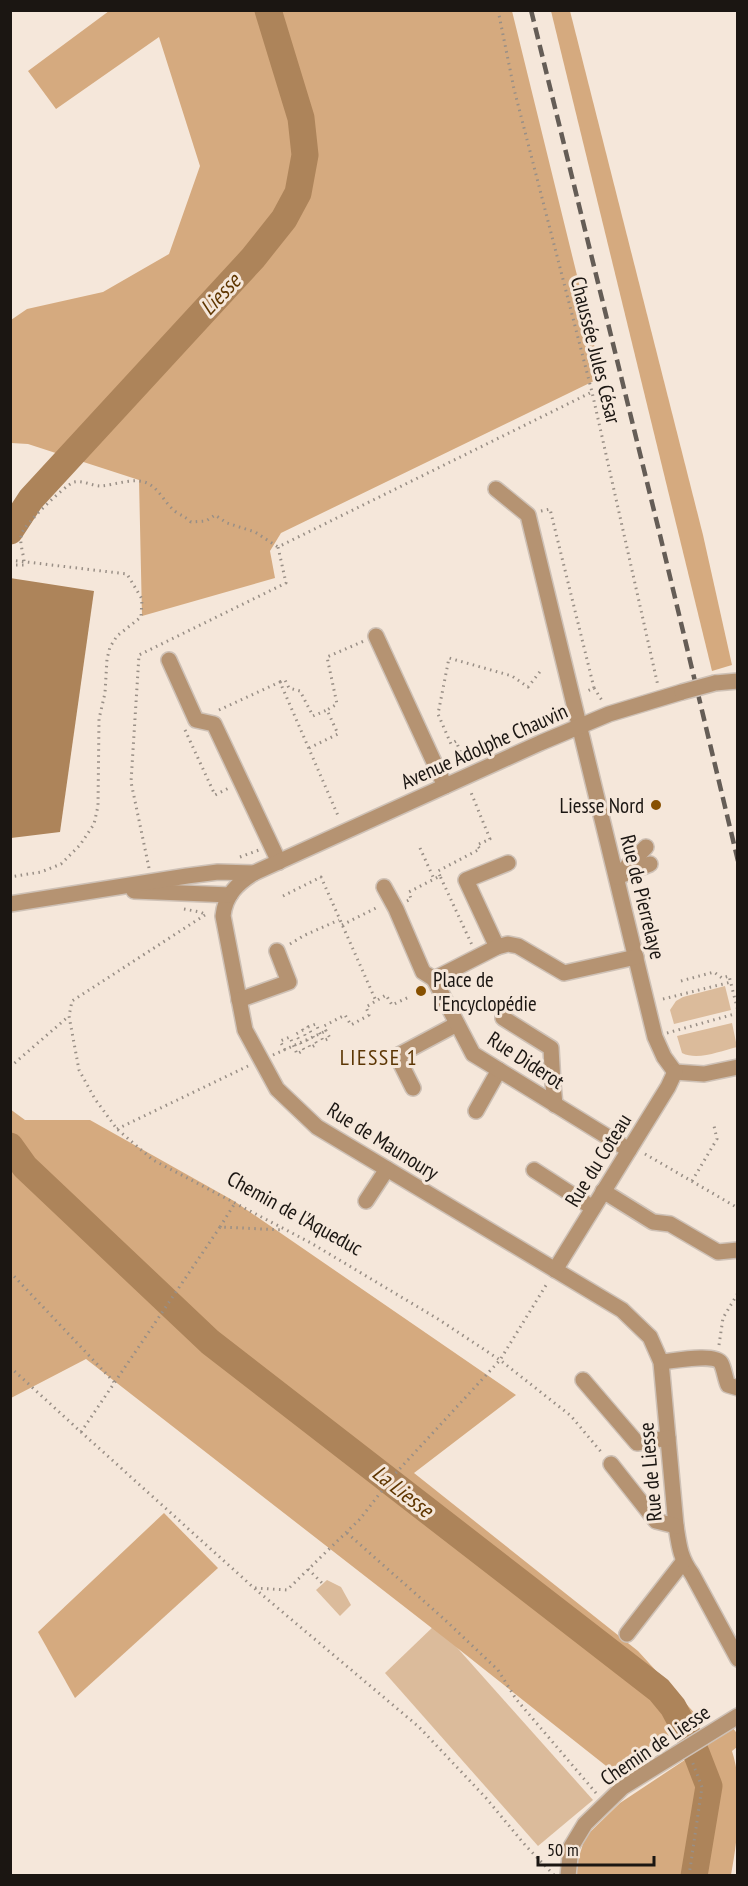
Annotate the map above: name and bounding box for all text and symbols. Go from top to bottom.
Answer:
water label: Liesse [194,266,248,321]
street label: Chaussée Jules César [565,274,627,426]
street label: Avenue Adolphe Chauvin [396,697,572,795]
place label: Liesse Nord [560,792,644,819]
marker: Liesse Nord [649,798,663,812]
street label: Rue de Pierrelaye [615,832,671,962]
place label: Place de l'Encyclopédie [433,966,537,1017]
marker: Place de l'Encyclopédie [414,984,428,998]
street label: Rue Diderot [482,1025,570,1095]
district label: LIESSE 1 [340,1043,418,1071]
street label: Rue de Maunoury [322,1096,444,1186]
street label: Rue du Coteau [559,1108,637,1212]
street label: Chemin de l'Aqueduc [223,1165,368,1262]
street label: Rue de Liesse [632,1421,668,1523]
water label: La Liesse [367,1459,440,1525]
street label: Chemin de Liesse [595,1698,715,1792]
scale bar [538,1829,654,1867]
text: 50 m [547,1838,579,1861]

